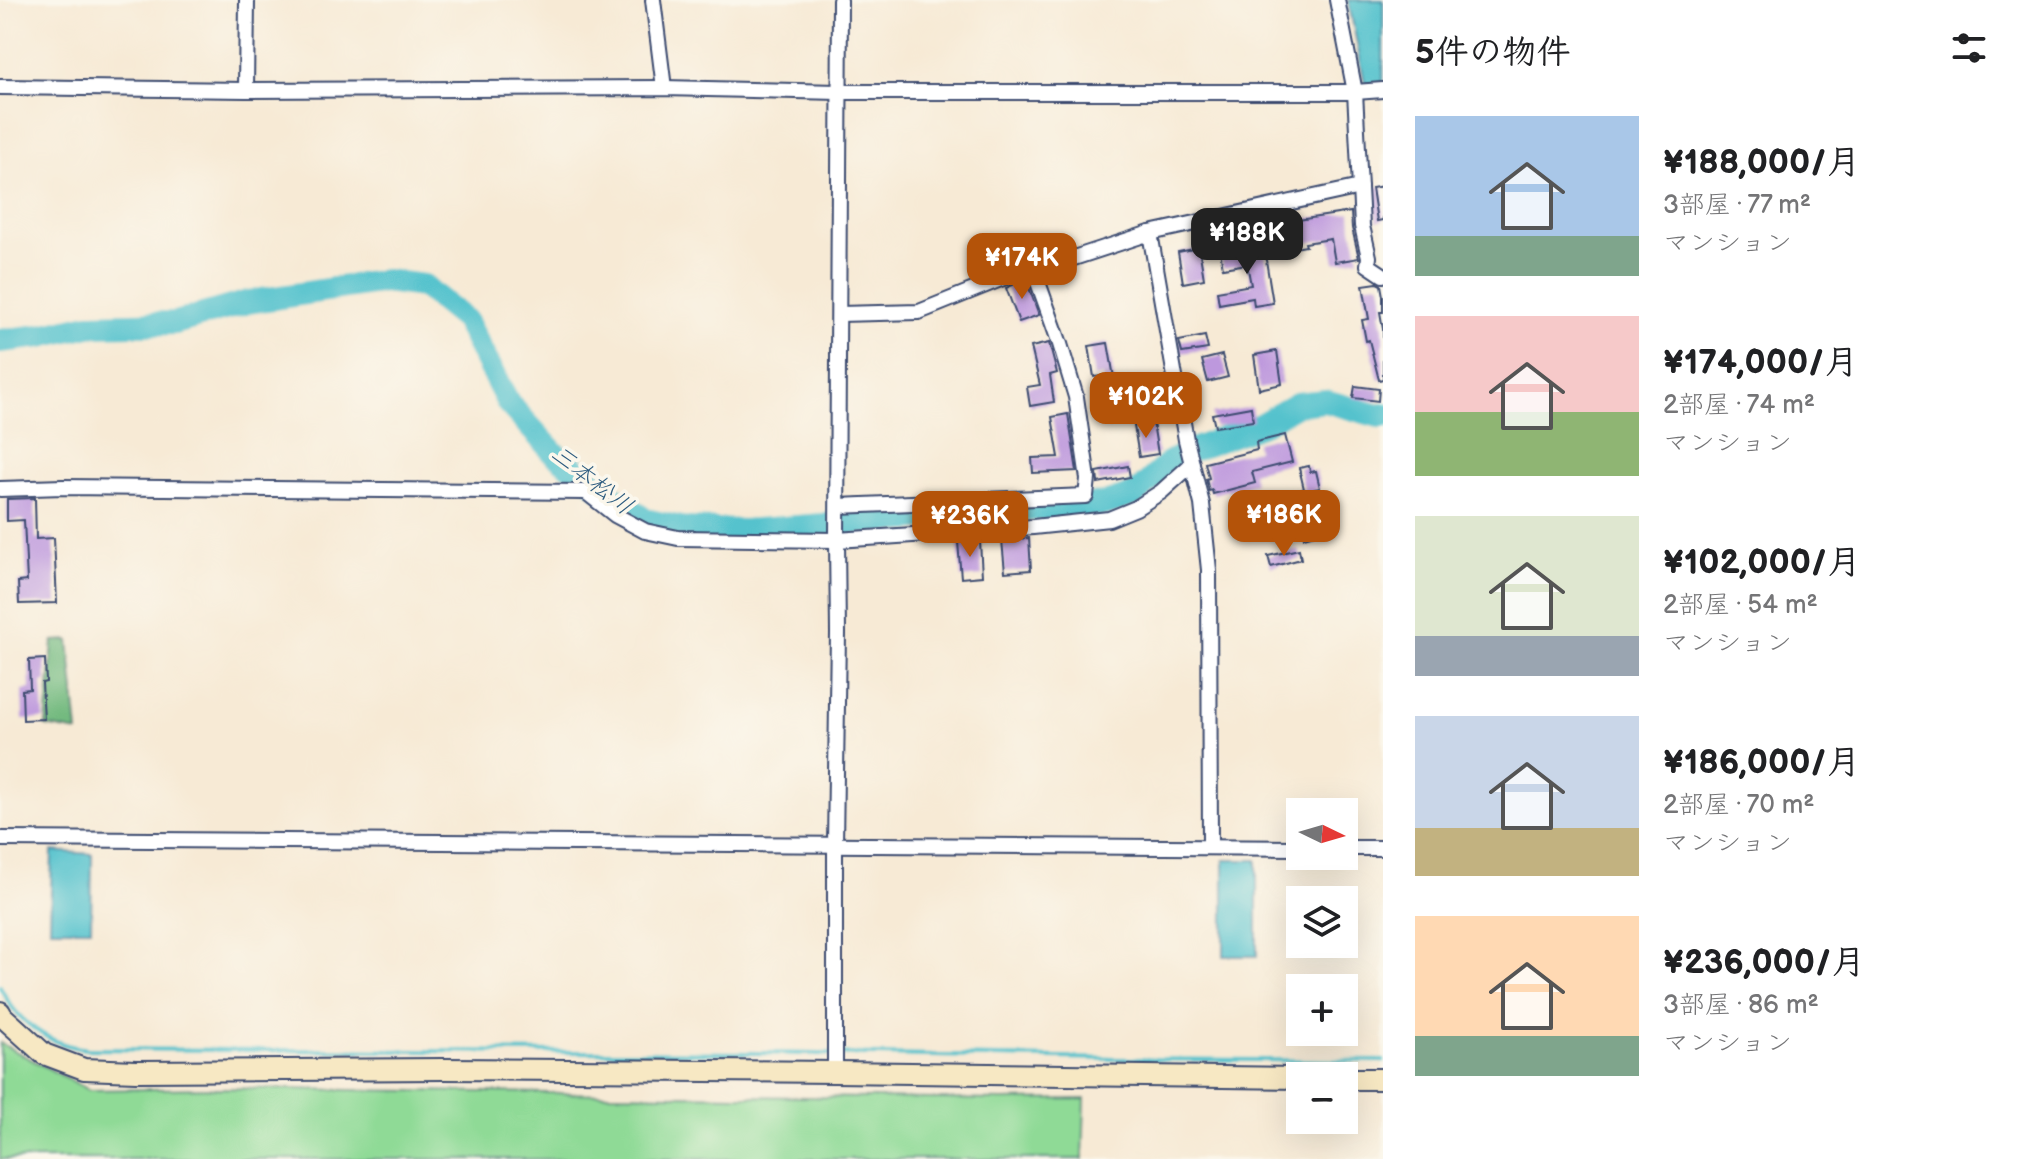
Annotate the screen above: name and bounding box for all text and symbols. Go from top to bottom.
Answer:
icon: filters [1947,26,1991,70]
text: 5件の物件 [1415,32,1571,73]
text: ¥188,000/月 [1663,142,1860,183]
icon: home [1479,148,1575,244]
text: 3部屋 · 77 m² [1663,190,1811,221]
pin: ¥188K [1191,208,1303,276]
text: ¥188K [1209,218,1285,249]
text: マンション [1663,228,1792,259]
pin: ¥174K [966,233,1078,301]
text: ¥174K [985,243,1059,274]
text: ¥174,000/月 [1663,342,1858,383]
icon: home [1479,348,1575,444]
pin: ¥102K [1090,372,1202,440]
text: ¥102K [1108,382,1184,413]
text: 2部屋 · 74 m² [1663,390,1815,421]
text: マンション [1663,428,1792,459]
water label: 三本松川 [545,439,639,521]
pin: ¥186K [1228,490,1340,558]
pin: ¥236K [914,491,1026,559]
text: ¥186K [1246,500,1322,531]
text: ¥236K [930,501,1010,532]
text: ¥102,000/月 [1663,542,1861,583]
icon: home [1479,548,1575,644]
text: 2部屋 · 54 m² [1663,590,1818,621]
text: マンション [1663,628,1792,659]
text: ¥186,000/月 [1663,742,1861,783]
icon: home [1479,748,1575,844]
text: 2部屋 · 70 m² [1663,790,1814,821]
north arrow [1286,798,1358,870]
map controls [1286,798,1358,1134]
text: マンション [1663,828,1792,859]
button: layers [1286,886,1358,958]
text: ¥236,000/月 [1663,942,1865,983]
icon: home [1479,948,1575,1044]
button: + [1286,974,1358,1046]
text: 3部屋 · 86 m² [1663,990,1819,1021]
text: マンション [1663,1028,1792,1059]
button: − [1286,1062,1358,1134]

